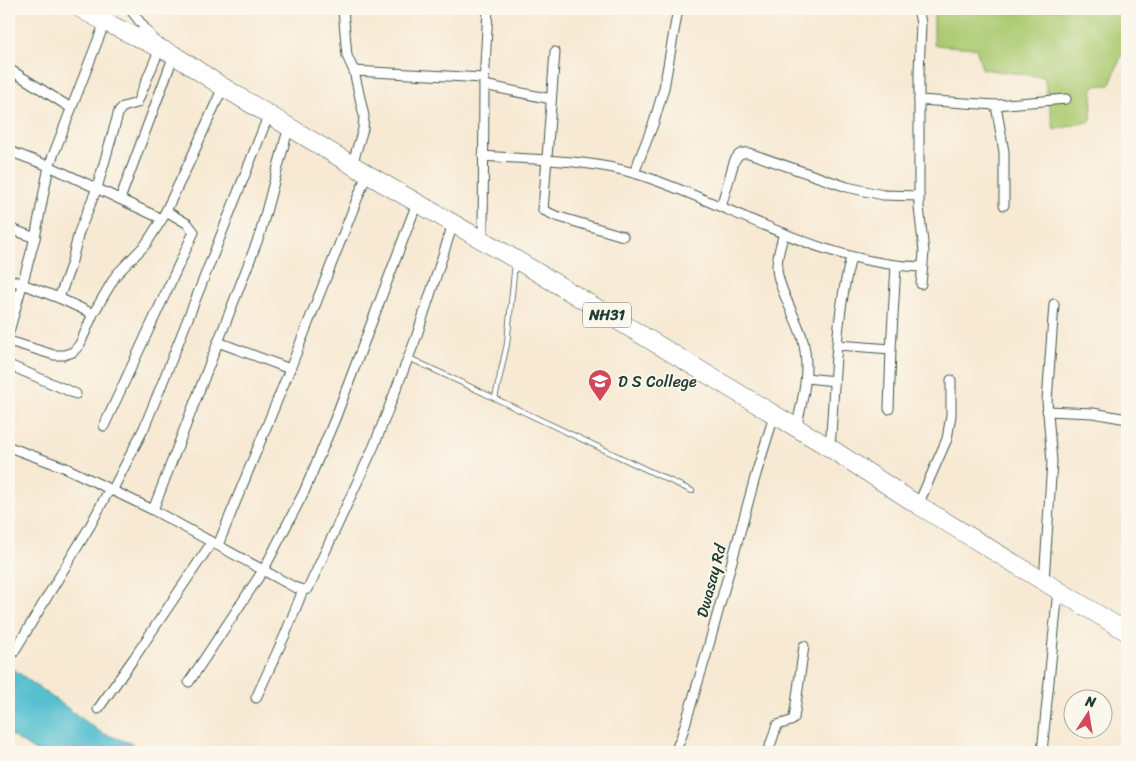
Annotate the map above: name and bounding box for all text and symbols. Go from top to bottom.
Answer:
road number: NH31 [583,302,631,328]
place label: D S College [618,367,697,396]
school or university icon: D S College [587,368,613,402]
street label: Dwasay Rd [687,540,735,621]
north arrow [1064,688,1114,738]
text: N [1082,688,1098,715]

